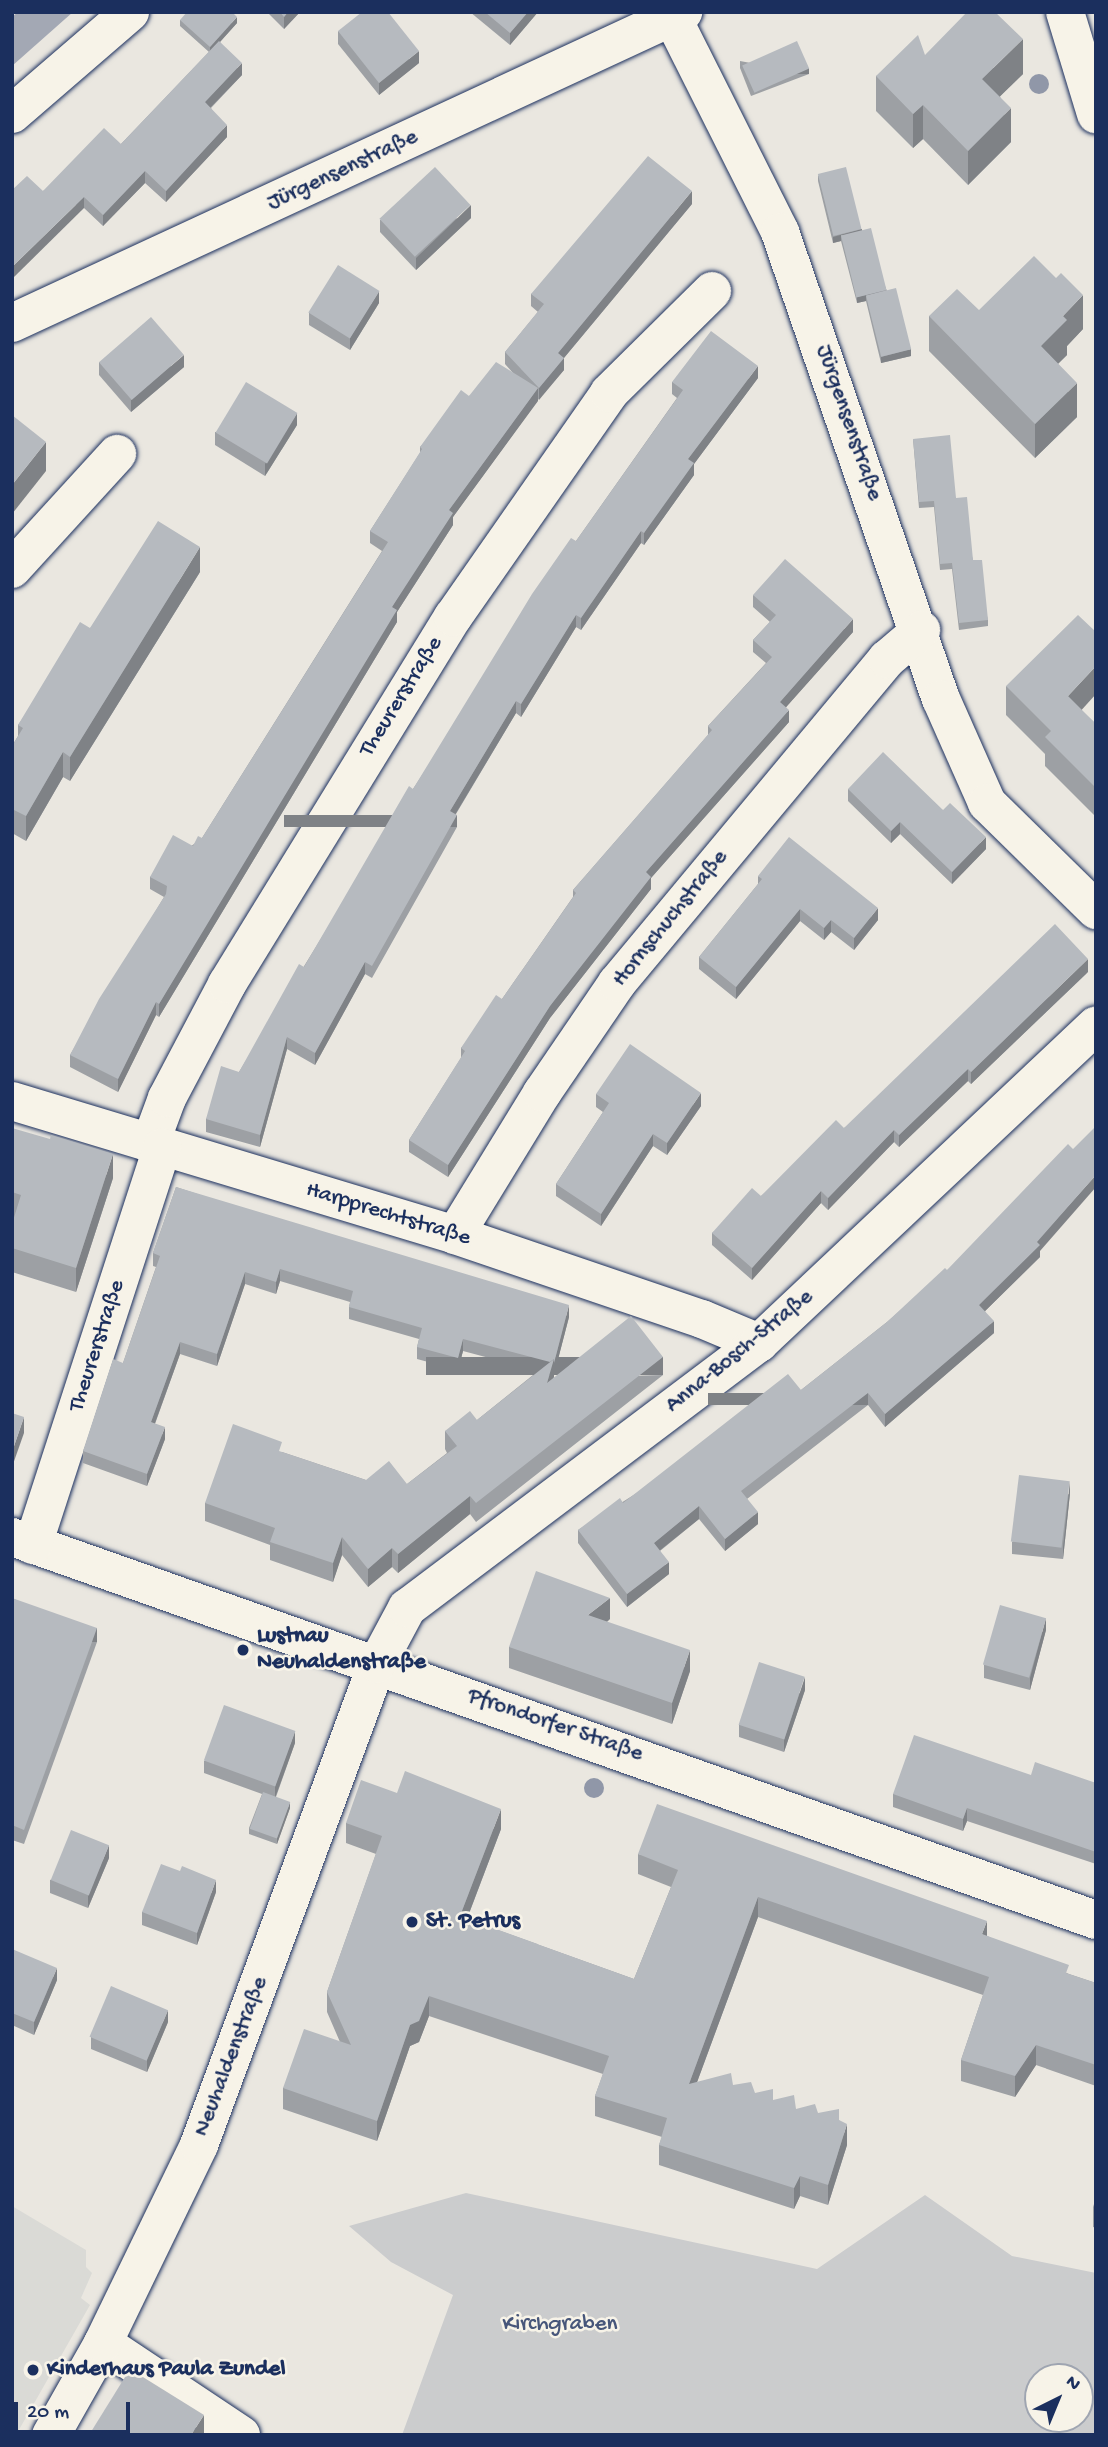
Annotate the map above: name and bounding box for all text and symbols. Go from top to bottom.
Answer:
street label: Jürgensenstraße [263,124,423,218]
street label: Jürgensenstraße [808,342,888,504]
street label: Theurerstraße [354,632,450,762]
street label: Hornschuchstraße [607,845,735,993]
street label: Harpprechtstraße [302,1177,474,1253]
street label: Theurerstraße [64,1277,132,1415]
street label: Anna-Bosch-Straße [661,1284,819,1420]
place label: Lustnau Neuhaldenstraße [257,1623,426,1677]
marker: Lustnau Neuhaldenstraße [235,1642,251,1658]
street label: Pfrondorfer Straße [464,1683,646,1769]
place label: St. Petrus [426,1908,520,1936]
marker: St. Petrus [404,1914,420,1930]
street label: Neuhaldenstraße [189,1973,275,2141]
park label: Kirchgraben [503,2311,617,2339]
place label: Kinderhaus Paula Zundel [47,2356,285,2384]
marker: Kinderhaus Paula Zundel [25,2362,41,2378]
north arrow [1024,2363,1094,2433]
text: N [1060,2371,1085,2396]
scale bar [18,2388,133,2432]
text: 20 m [27,2401,69,2426]

